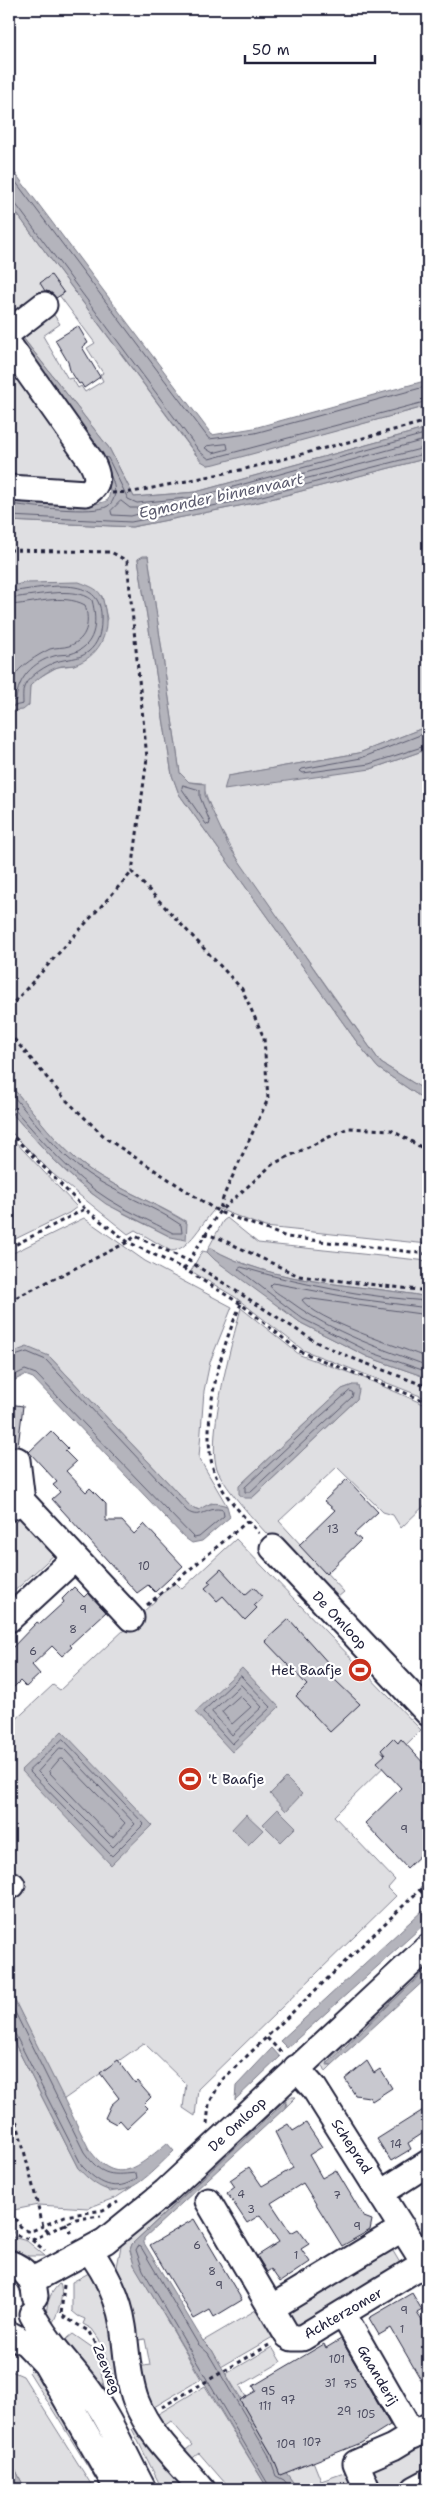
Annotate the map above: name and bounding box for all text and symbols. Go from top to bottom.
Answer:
scale bar [245,32,374,64]
text: 50 m [252,40,290,60]
water label: Egmonder binnenvaart [137,469,305,523]
house number: 13 [327,1522,339,1537]
house number: 10 [138,1559,150,1574]
street label: De Omloop [309,1587,371,1653]
house number: 9 [79,1602,87,1617]
house number: 8 [69,1622,77,1637]
house number: 6 [29,1644,37,1659]
sports icon: Het Baafje [347,1657,373,1683]
place label: Het Baafje [271,1661,342,1679]
sports icon: 't Baafje [177,1766,203,1792]
place label: 't Baafje [208,1770,265,1788]
house number: 9 [400,1822,408,1837]
street label: De Omloop [204,2093,270,2155]
street label: Scheprad [328,2115,376,2177]
house number: 14 [390,2137,402,2152]
house number: 4 [237,2187,245,2202]
house number: 7 [333,2188,341,2203]
house number: 3 [247,2202,255,2217]
house number: 9 [353,2219,361,2234]
house number: 6 [193,2238,201,2253]
house number: 1 [294,2248,298,2263]
house number: 8 [208,2264,216,2279]
house number: 9 [215,2278,223,2293]
street label: Achterzomer [301,2283,386,2343]
house number: 9 [400,2303,408,2318]
house number: 1 [400,2322,404,2337]
street label: Zeeweg [89,2342,125,2396]
street label: Gaanderij [354,2342,402,2408]
house number: 101 [329,2352,345,2367]
house number: 31 [324,2376,336,2391]
house number: 75 [343,2377,357,2392]
house number: 95 [261,2384,275,2399]
house number: 97 [281,2393,296,2408]
house number: 111 [258,2399,272,2414]
house number: 29 [337,2404,351,2419]
house number: 105 [357,2407,376,2422]
house number: 107 [302,2435,322,2450]
house number: 109 [276,2437,296,2452]

